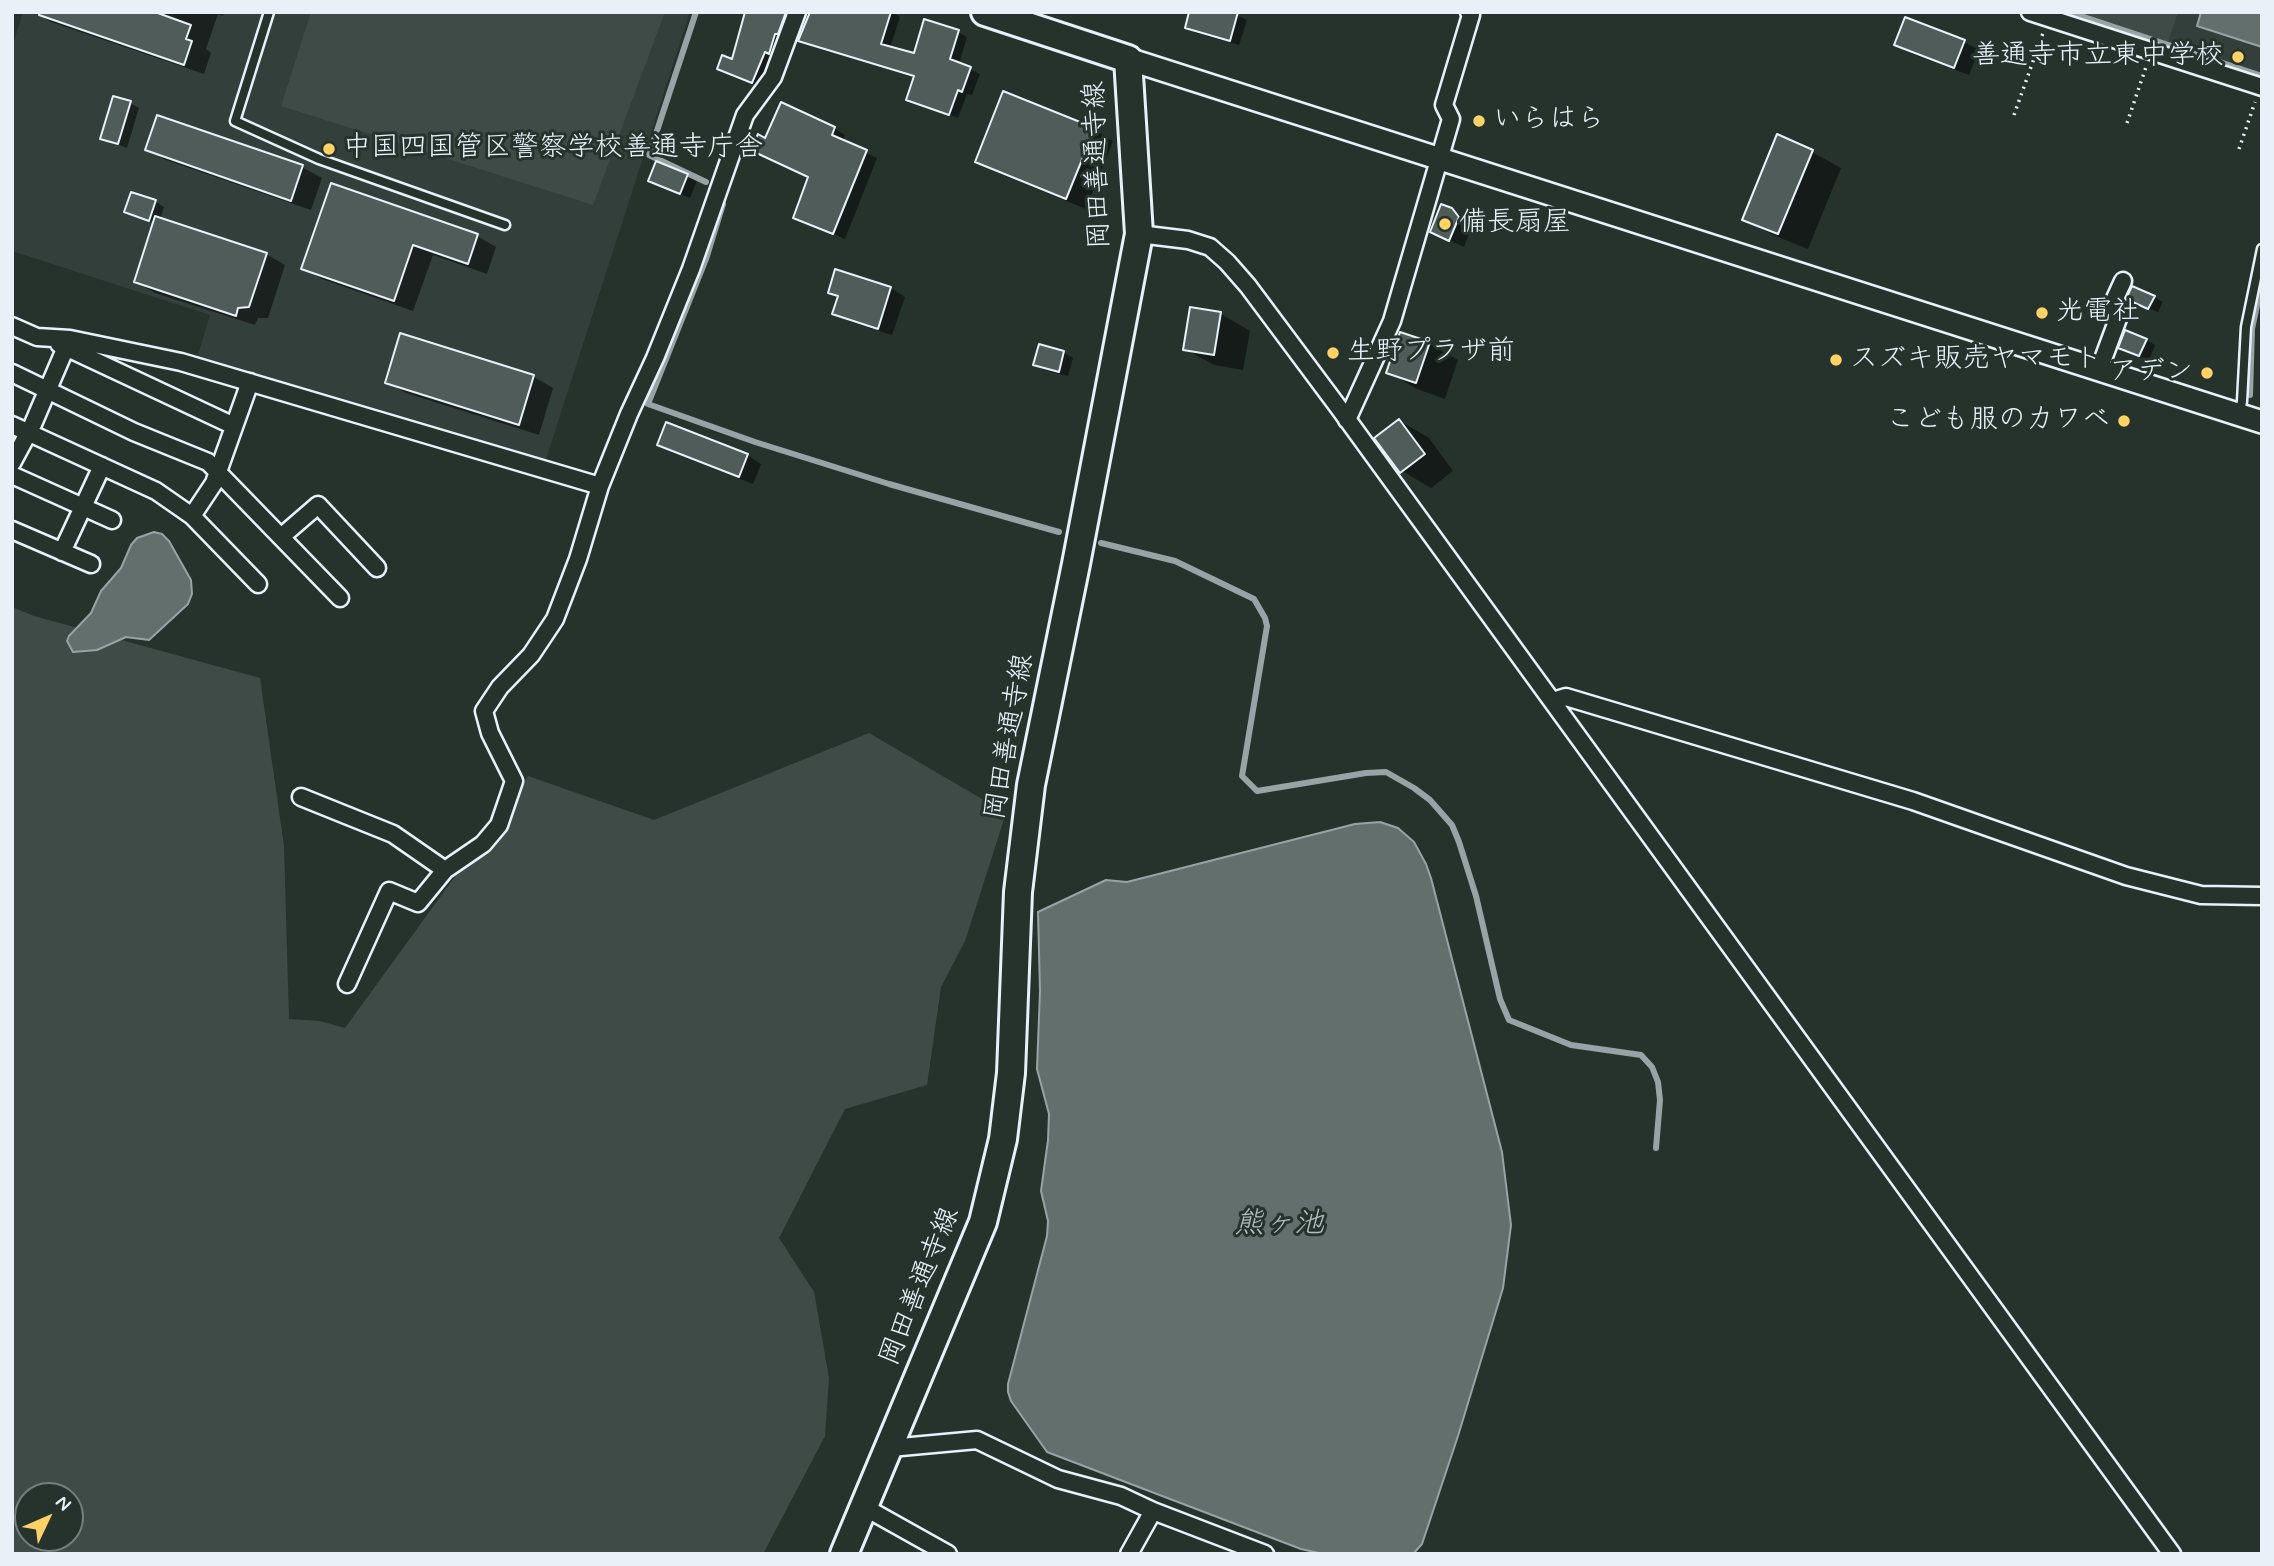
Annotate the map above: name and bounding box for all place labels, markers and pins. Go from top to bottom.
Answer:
place label: 善通寺市立東中学校 [1972,40,2224,74]
marker: 善通寺市立東中学校 [2230,49,2246,65]
place label: いらはら [1493,104,1605,138]
marker: いらはら [1471,113,1487,129]
place label: 中国四国管区警察学校善通寺庁舎 [343,132,763,166]
marker: 中国四国管区警察学校善通寺庁舎 [321,141,337,157]
place label: 備長扇屋 [1459,207,1571,241]
marker: 備長扇屋 [1437,216,1453,232]
place label: 光電社 [2056,296,2140,330]
marker: 光電社 [2034,305,2050,321]
place label: 生野プラザ前 [1347,336,1515,370]
place label: スズキ販売ヤマモト [1850,343,2102,377]
marker: 生野プラザ前 [1325,345,1341,361]
marker: スズキ販売ヤマモト [1828,352,1844,368]
place label: アデン [2109,356,2193,390]
marker: アデン [2199,365,2215,381]
place label: こども服のカワベ [1886,404,2110,438]
marker: こども服のカワベ [2116,413,2132,429]

